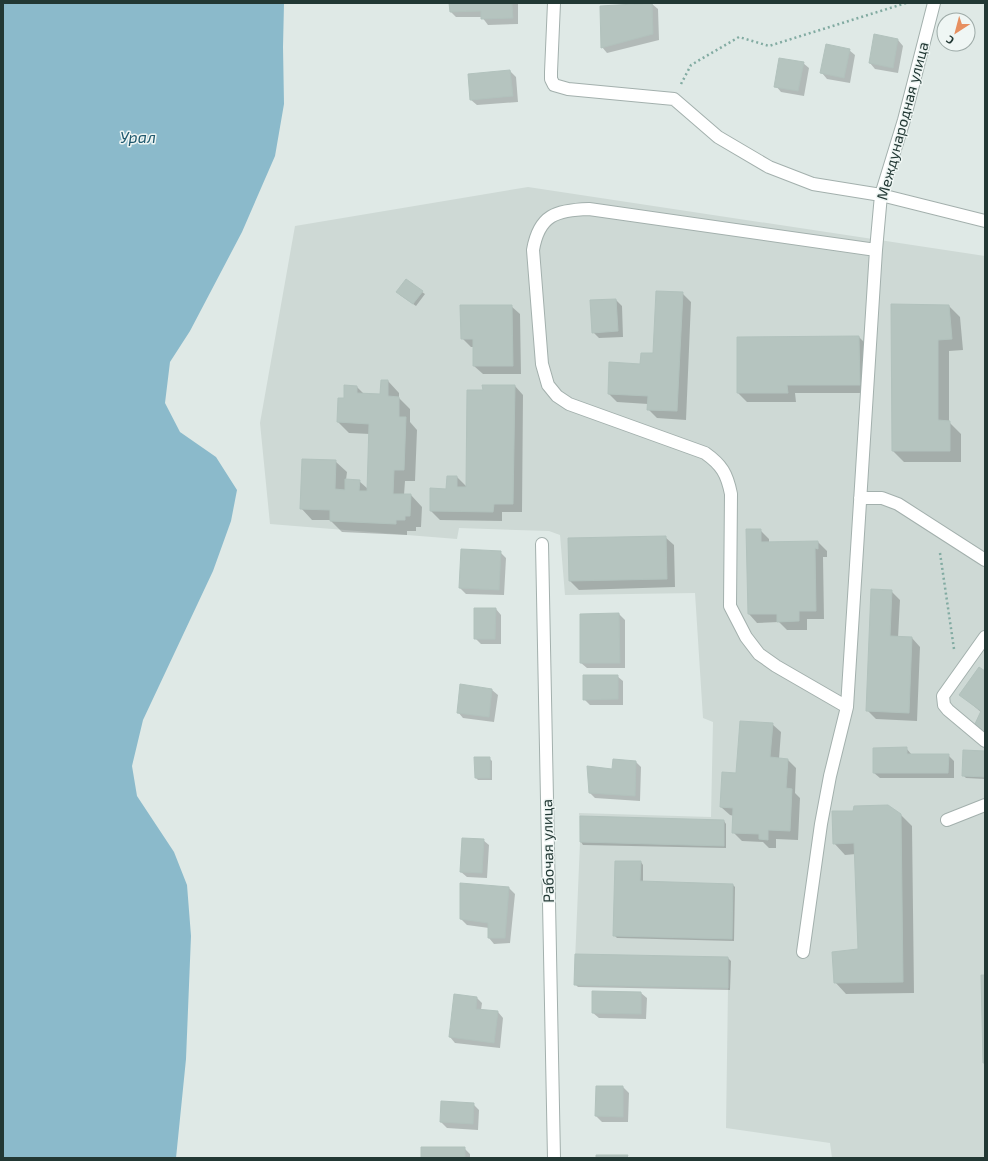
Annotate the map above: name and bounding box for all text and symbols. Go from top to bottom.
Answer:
north arrow [936,12,976,52]
text: С [943,33,956,48]
street label: Международная улица [872,40,933,202]
water label: Урал [120,127,156,146]
street label: Рабочая улица [537,799,558,903]

